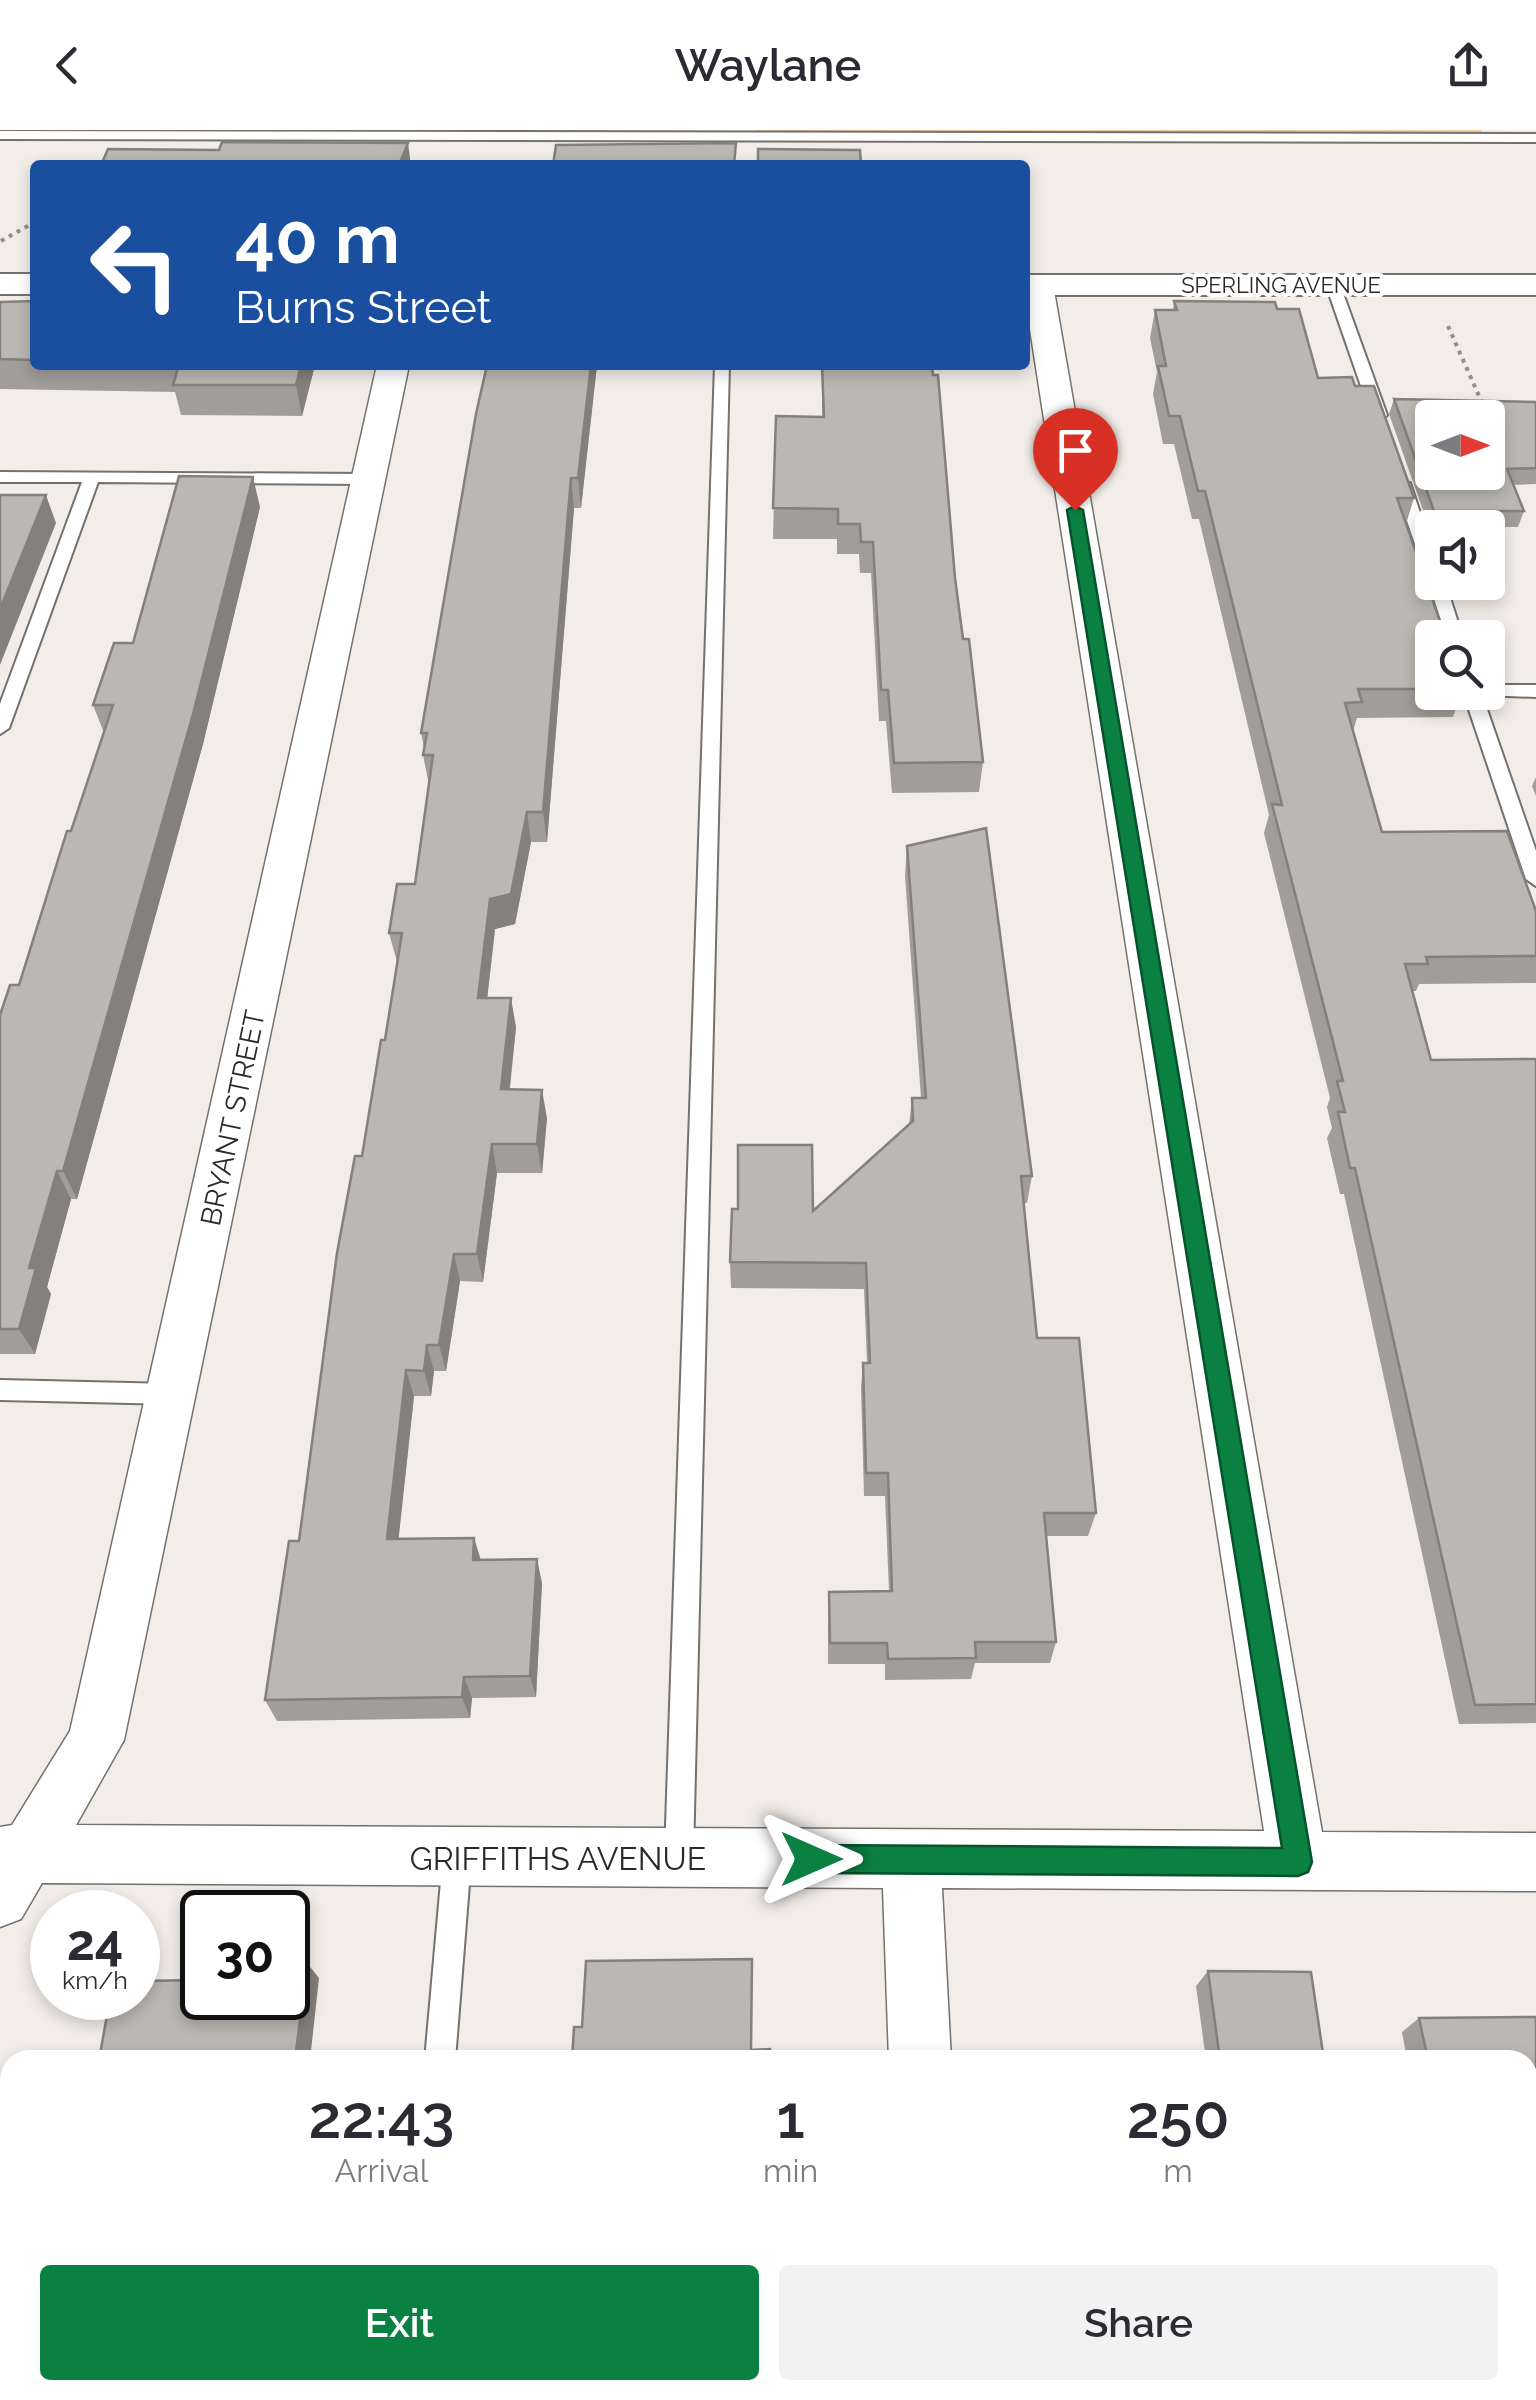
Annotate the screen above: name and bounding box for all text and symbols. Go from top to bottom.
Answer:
icon: back [40,38,95,93]
icon: share [1441,38,1496,93]
text: Waylane [675,39,861,92]
text: 40 m [235,197,400,279]
icon: left [70,200,200,330]
street label: SPERLING AVENUE [1181,272,1381,298]
text: Burns Street [235,281,492,334]
north arrow [1415,400,1505,490]
map controls [1415,400,1505,710]
pin [1033,408,1118,511]
icon: arrive [1048,423,1103,478]
button: sound [1415,510,1505,600]
button: search [1415,620,1505,710]
street label: BRYANT STREET [194,1007,272,1229]
position arrow [759,1807,863,1911]
street label: GRIFFITHS AVENUE [410,1840,706,1877]
speed limit sign: 30 [180,1890,310,2020]
text: 24 [67,1913,123,1972]
text: km/h [62,1965,128,1995]
text: 22:43 [309,2082,455,2152]
text: 1 [776,2082,805,2152]
text: 250 [1127,2082,1229,2152]
text: Arrival [335,2152,428,2189]
text: min [763,2152,818,2189]
text: m [1163,2152,1193,2189]
button: Exit [40,2265,759,2380]
button: Share [779,2265,1498,2380]

